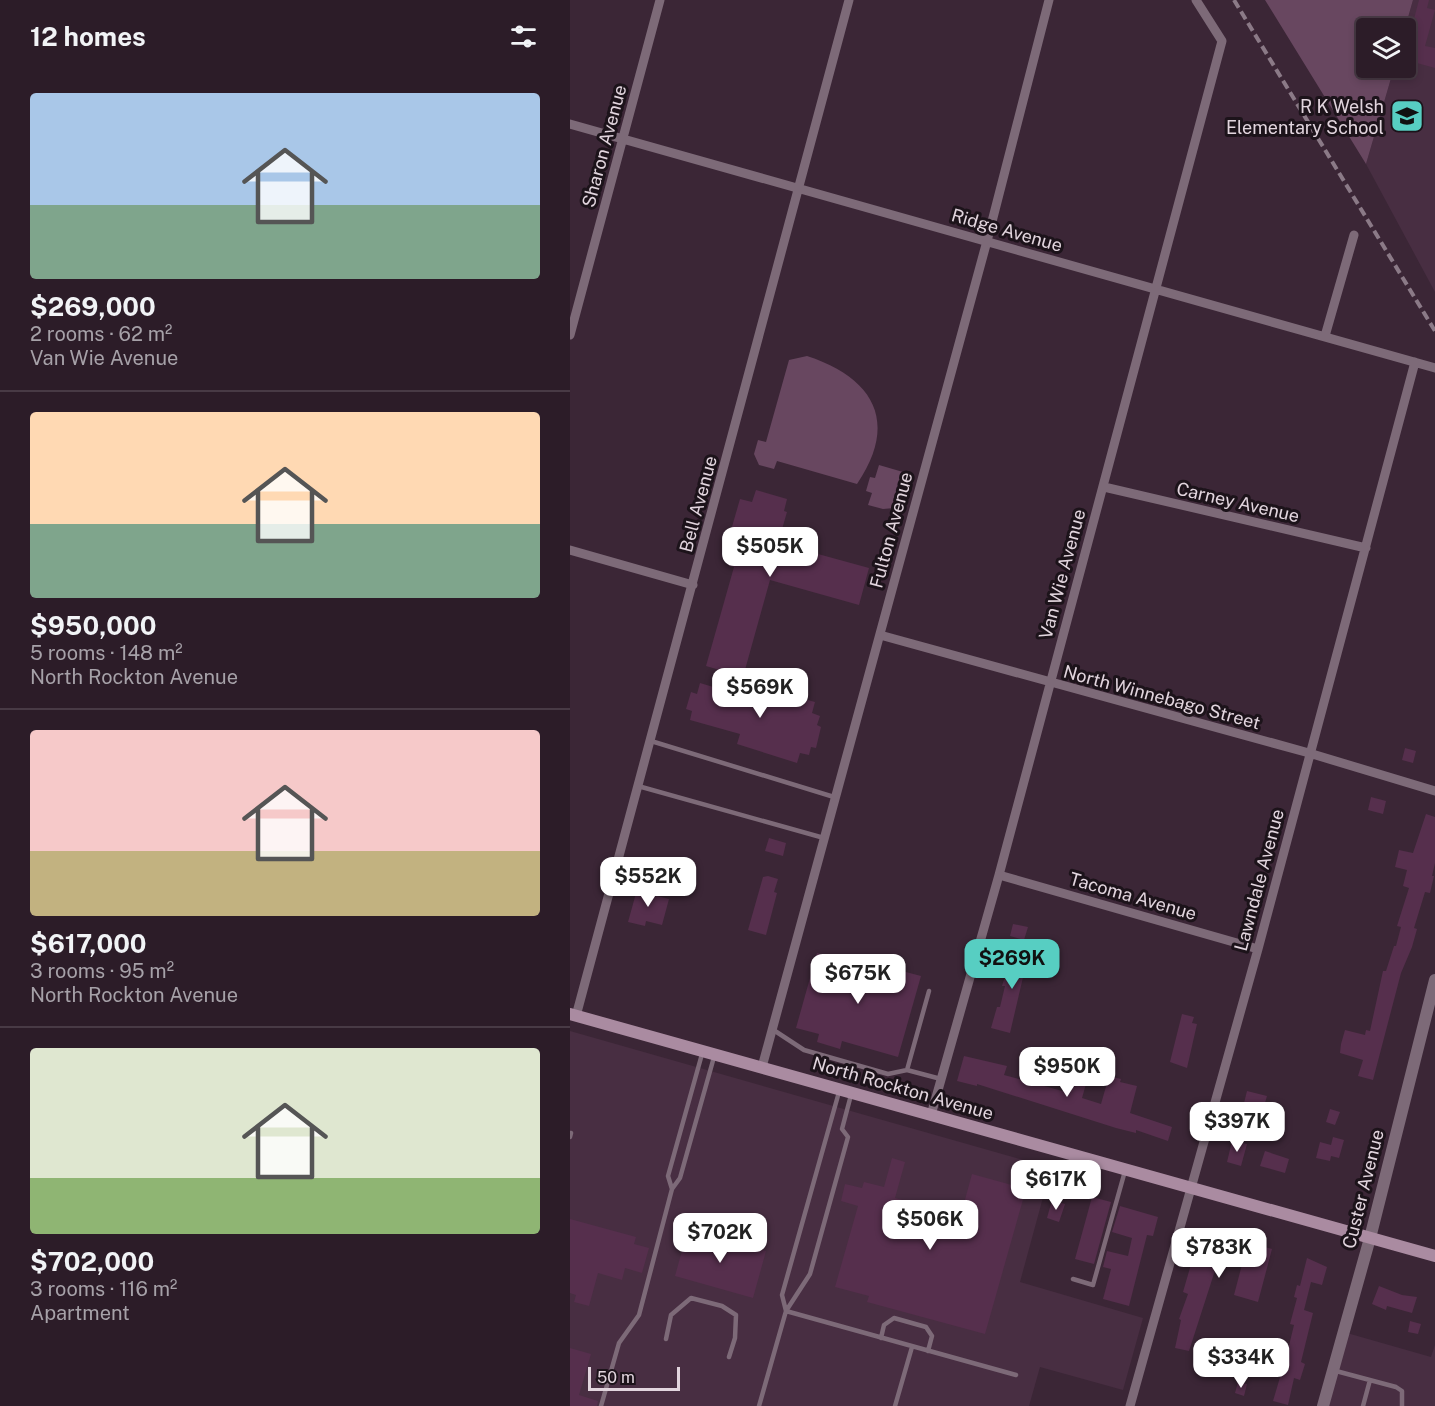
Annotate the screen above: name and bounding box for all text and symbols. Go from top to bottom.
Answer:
map controls [1356,18,1416,78]
button: layers [1356,18,1416,78]
icon: filters [507,20,540,53]
text: 12 homes [30,21,146,52]
street label: Sharon Avenue [578,82,630,210]
place label: R K Welsh Elementary School [1226,96,1384,138]
school or university icon: R K Welsh Elementary School [1389,98,1425,134]
icon: home [231,132,339,240]
street label: Ridge Avenue [949,204,1065,256]
text: $269,000 [30,291,156,322]
text: 2 rooms · 62 m² [30,322,172,346]
text: Van Wie Avenue [30,346,178,370]
icon: home [231,451,339,559]
street label: Bell Avenue [675,453,721,555]
street label: Fulton Avenue [865,470,917,590]
street label: Carney Avenue [1174,478,1302,526]
street label: Van Wie Avenue [1035,507,1089,641]
pin: $505K [728,527,812,578]
text: $505K [736,534,804,558]
text: $950,000 [30,610,156,641]
text: 5 rooms · 148 m² [30,641,183,665]
street label: North Winnebago Street [1061,661,1263,733]
text: North Rockton Avenue [30,665,238,689]
pin: $569K [718,668,802,719]
text: $569K [726,675,794,699]
icon: home [231,769,339,877]
street label: Lawndale Avenue [1230,807,1288,953]
pin: $552K [606,857,690,908]
text: $552K [614,864,682,888]
street label: Tacoma Avenue [1067,868,1199,924]
text: $617,000 [30,928,147,959]
pin: $269K [970,939,1054,990]
text: $269K [979,946,1045,970]
pin: $675K [816,954,900,1005]
text: 3 rooms · 95 m² [30,959,174,983]
text: $675K [825,961,891,985]
text: North Rockton Avenue [30,983,238,1007]
pin: $950K [1025,1047,1109,1098]
street label: North Rockton Avenue [810,1052,996,1124]
text: $950K [1033,1054,1101,1078]
icon: home [231,1087,339,1195]
pin: $397K [1195,1102,1279,1153]
text: $397K [1204,1109,1270,1133]
street label: Custer Avenue [1338,1127,1388,1251]
pin: $617K [1014,1160,1098,1211]
text: $617K [1025,1167,1087,1191]
pin: $506K [888,1200,972,1251]
text: $506K [896,1207,964,1231]
pin: $702K [678,1213,762,1264]
text: $702K [687,1220,753,1244]
pin: $783K [1177,1228,1261,1279]
text: $783K [1186,1235,1252,1259]
text: $702,000 [30,1246,154,1277]
text: 3 rooms · 116 m² [30,1277,177,1301]
text: Apartment [30,1301,130,1325]
pin: $334K [1199,1338,1283,1389]
text: $334K [1207,1345,1275,1369]
scale bar [588,1364,680,1392]
text: 50 m [597,1368,635,1387]

